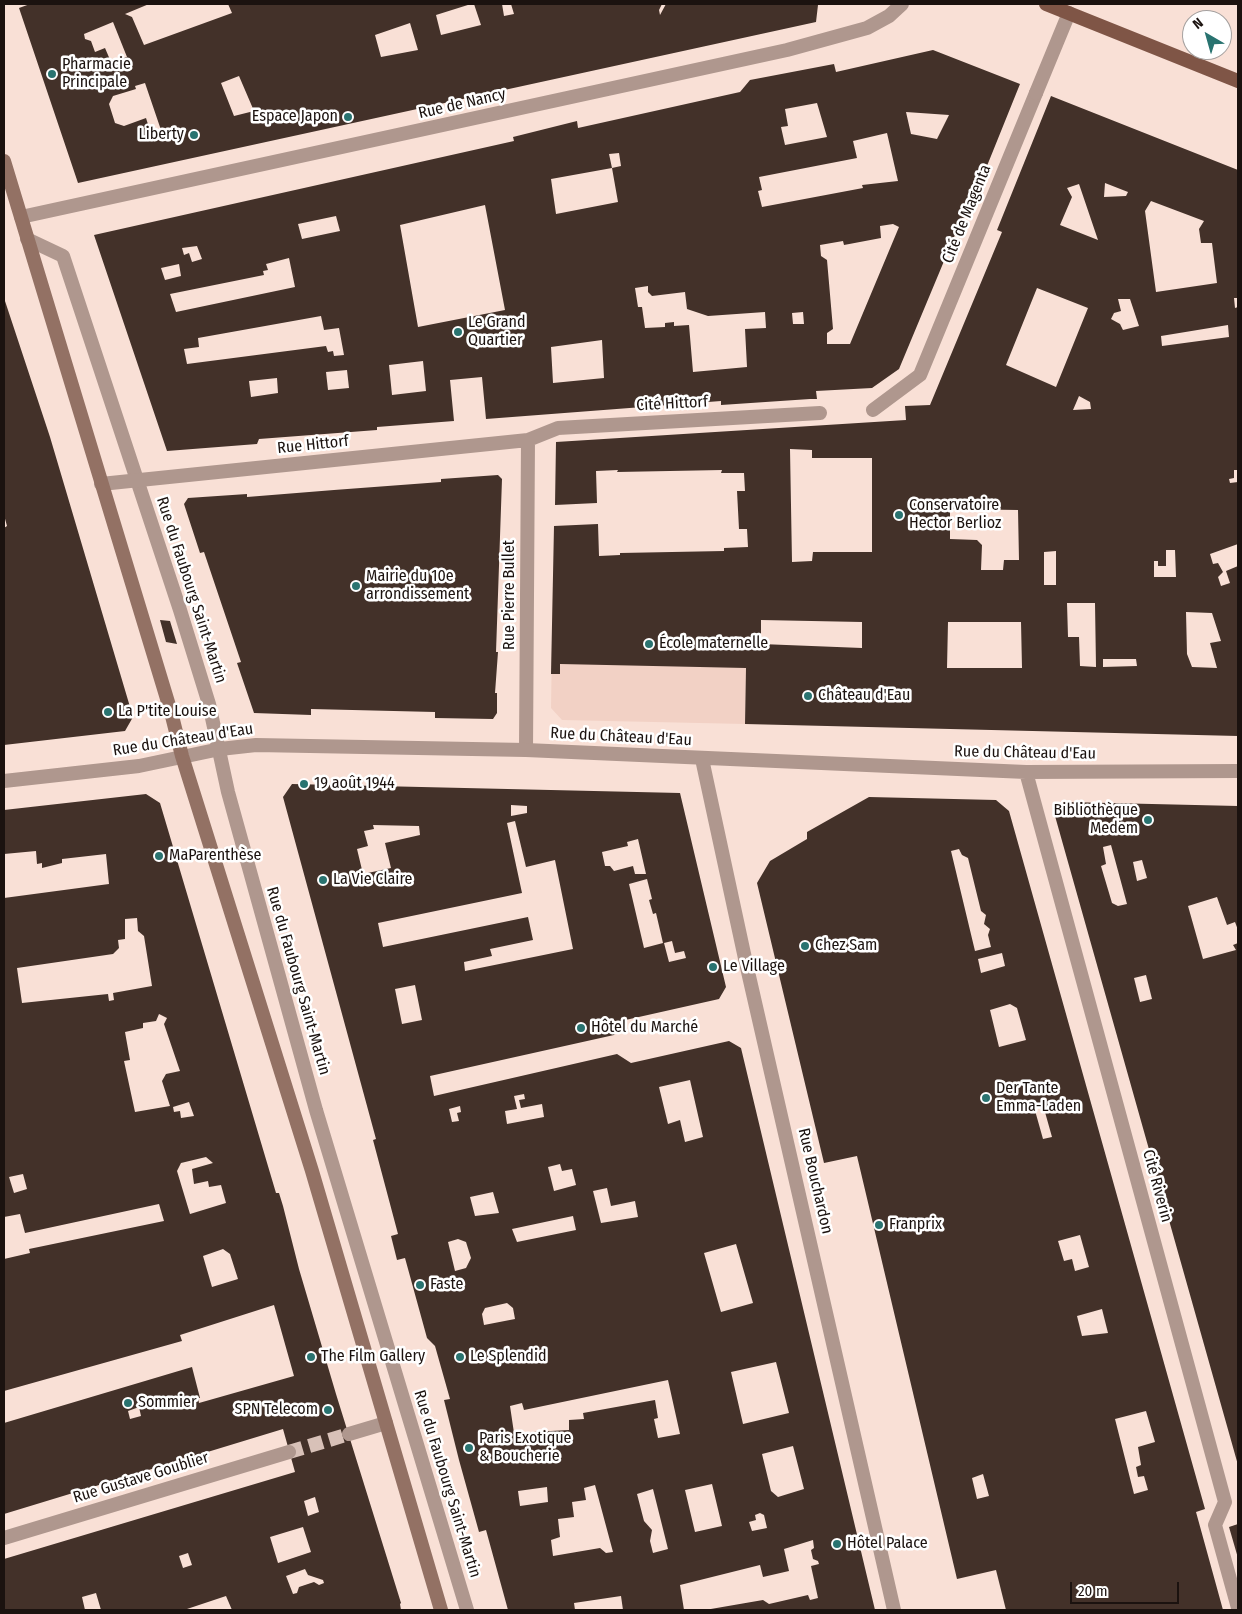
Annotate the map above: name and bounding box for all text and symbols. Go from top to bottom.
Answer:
north arrow [1182,10,1232,60]
text: N [1190,14,1207,33]
place label: Pharmacie Principale [62,55,131,93]
marker: Pharmacie Principale [46,68,58,80]
street label: Rue de Nancy [417,85,507,123]
place label: Espace Japon [252,107,338,127]
marker: Espace Japon [342,111,354,123]
place label: Liberty [139,125,184,145]
marker: Liberty [188,129,200,141]
street label: Cité de Magenta [938,162,996,266]
place label: Le Grand Quartier [468,313,526,351]
marker: Le Grand Quartier [452,326,464,338]
street label: Cité Hittorf [636,393,708,415]
street label: Rue Hittorf [276,432,350,458]
street label: Rue du Faubourg Saint-Martin [152,494,230,686]
place label: Conservatoire Hector Berlioz [909,496,1001,534]
marker: Conservatoire Hector Berlioz [893,509,905,521]
street label: Rue Pierre Bullet [500,540,520,650]
place label: Mairie du 10e arrondissement [366,567,469,605]
marker: Mairie du 10e arrondissement [350,580,362,592]
place label: École maternelle [659,634,768,654]
marker: École maternelle [643,638,655,650]
place label: Château d'Eau [818,686,910,706]
marker: Château d'Eau [802,690,814,702]
place label: La P'tite Louise [118,702,217,722]
marker: La P'tite Louise [102,706,114,718]
street label: Rue du Château d'Eau [111,719,255,761]
street label: Rue du Château d'Eau [550,724,692,750]
street label: Rue du Château d'Eau [954,742,1096,764]
place label: 19 août 1944 [314,774,395,794]
marker: 19 août 1944 [298,778,310,790]
place label: Bibliothèque Medem [1054,801,1138,839]
marker: Bibliothèque Medem [1142,814,1154,826]
place label: MaParenthèse [169,846,261,866]
marker: MaParenthèse [153,850,165,862]
place label: La Vie Claire [333,870,412,890]
marker: La Vie Claire [317,874,329,886]
street label: Rue du Faubourg Saint-Martin [262,885,334,1077]
place label: Chez Sam [815,936,877,956]
marker: Chez Sam [799,940,811,952]
place label: Le Village [723,957,785,977]
marker: Le Village [707,961,719,973]
place label: Hôtel du Marché [591,1018,698,1038]
marker: Hôtel du Marché [575,1022,587,1034]
place label: Der Tante Emma-Laden [996,1079,1081,1117]
marker: Der Tante Emma-Laden [980,1092,992,1104]
street label: Rue Bouchardon [794,1126,836,1236]
street label: Cité Riverin [1138,1147,1176,1225]
place label: Franprix [889,1215,942,1235]
marker: Franprix [873,1219,885,1231]
place label: Faste [430,1275,464,1295]
marker: Faste [414,1279,426,1291]
place label: The Film Gallery [321,1347,425,1367]
place label: Le Splendid [470,1347,547,1367]
marker: The Film Gallery [305,1351,317,1363]
marker: Le Splendid [454,1351,466,1363]
street label: Rue du Faubourg Saint-Martin [409,1388,485,1580]
place label: Sommier [138,1393,196,1413]
marker: Sommier [122,1397,134,1409]
place label: SPN Telecom [234,1400,318,1420]
marker: SPN Telecom [322,1404,334,1416]
place label: Paris Exotique & Boucherie [479,1429,571,1467]
marker: Paris Exotique & Boucherie [463,1442,475,1454]
street label: Rue Gustave Goublier [71,1448,211,1508]
place label: Hôtel Palace [847,1534,928,1554]
marker: Hôtel Palace [831,1538,843,1550]
scale bar [1072,1572,1181,1604]
text: 20 m [1078,1582,1108,1600]

